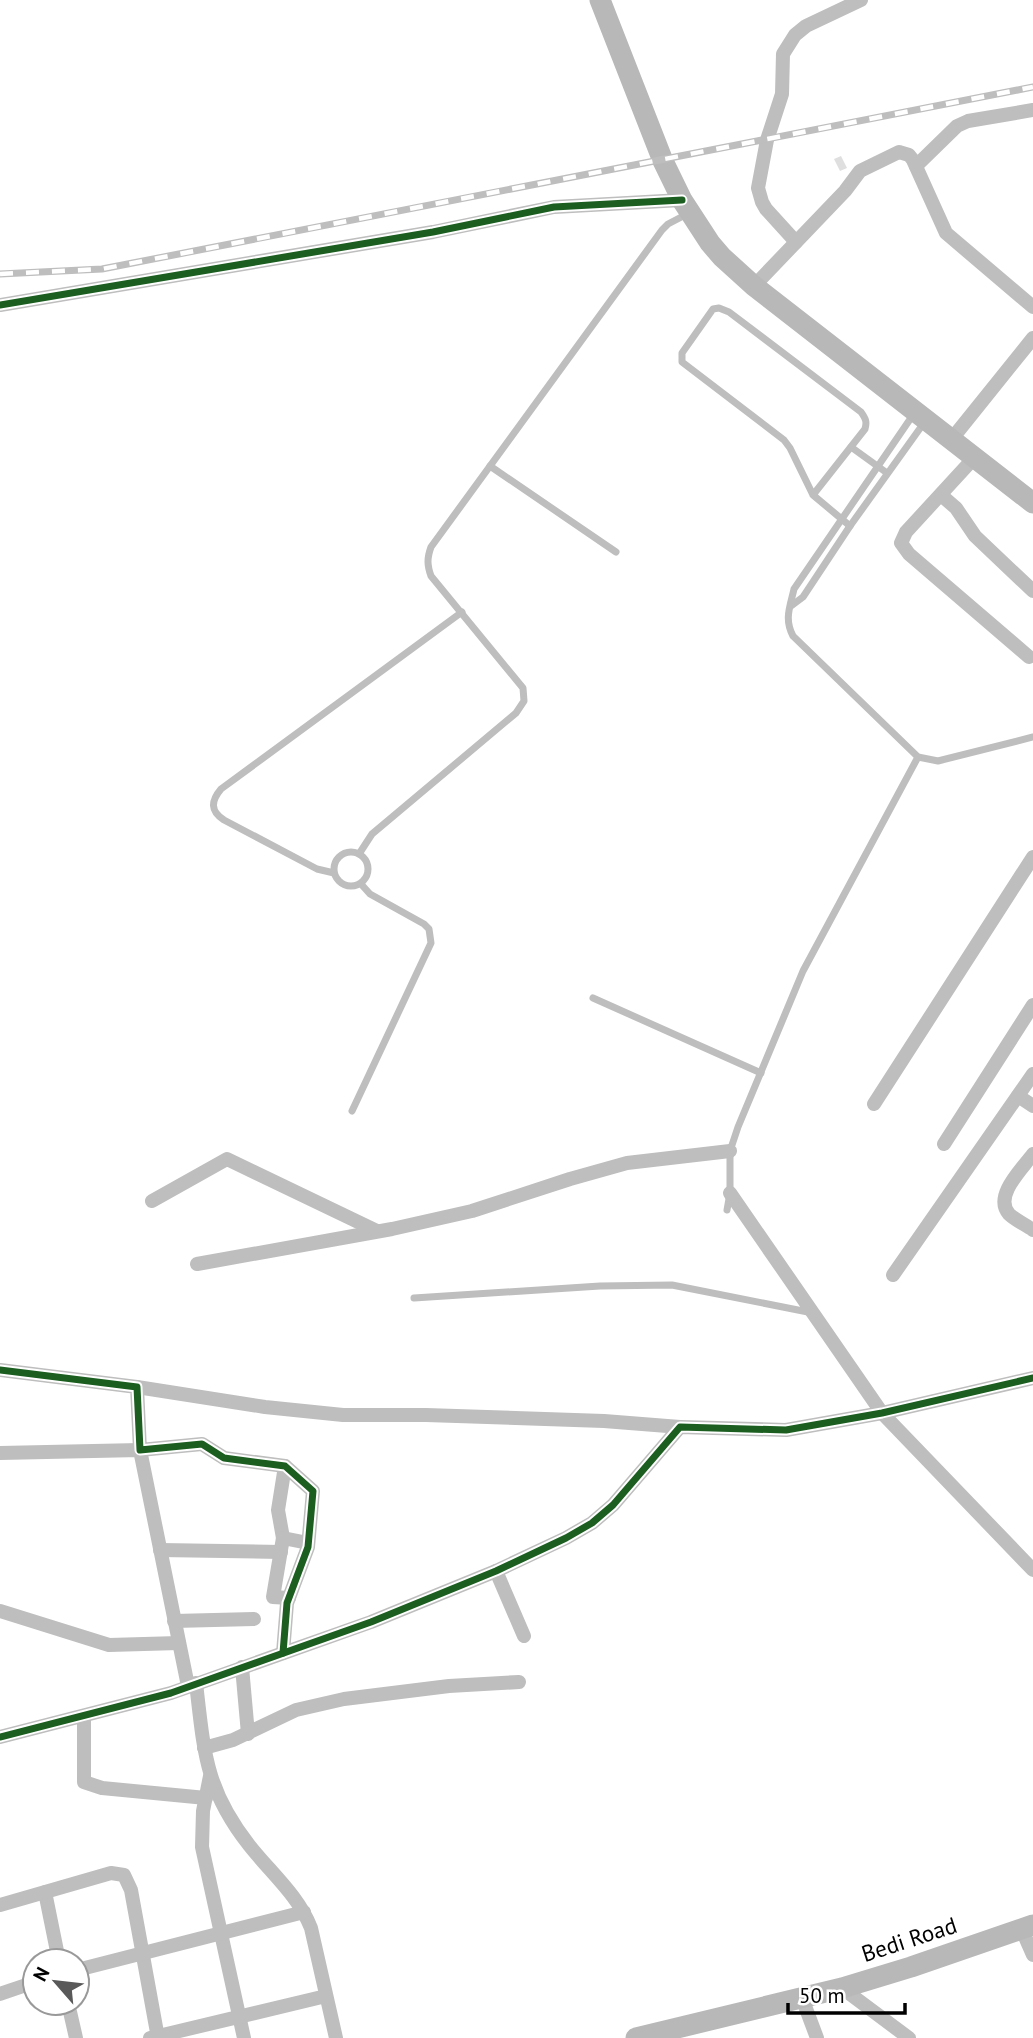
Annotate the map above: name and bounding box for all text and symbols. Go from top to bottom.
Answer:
street label: Bedi Road [858,1910,960,1968]
north arrow [21,1947,91,2017]
text: N [27,1963,55,1985]
scale bar [788,1972,905,2016]
text: 50 m [799,1982,845,2009]

